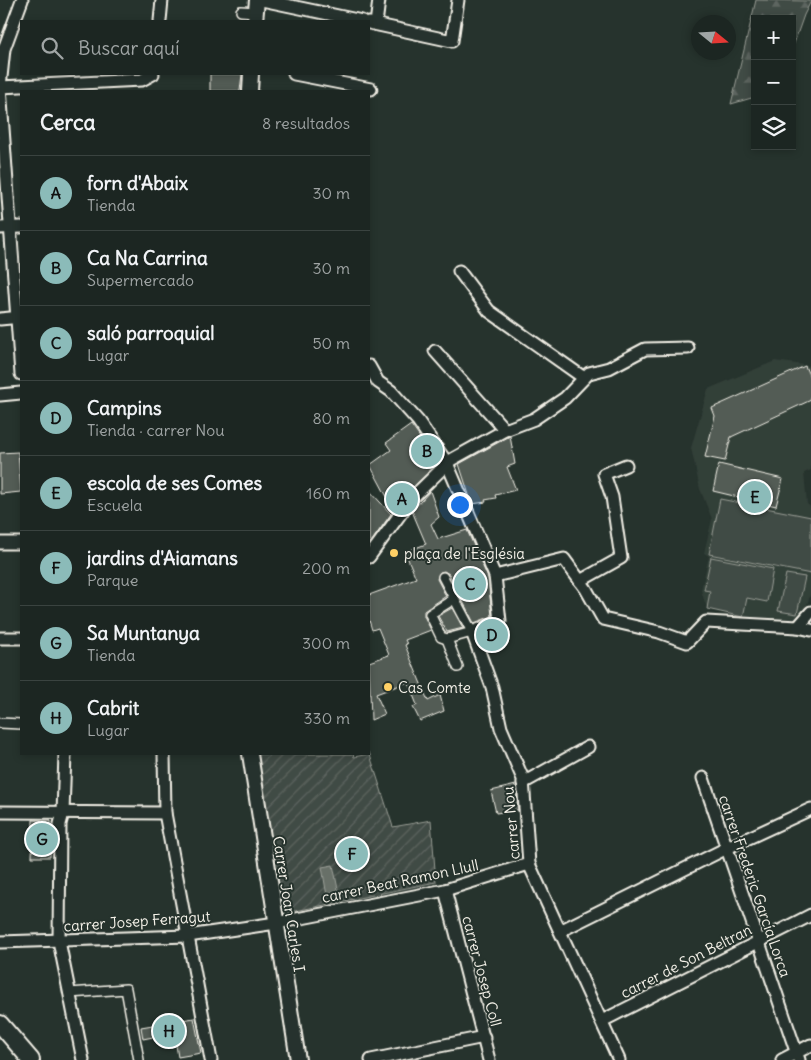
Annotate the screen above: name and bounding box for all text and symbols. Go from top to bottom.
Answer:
north arrow [691,15,736,60]
map controls [751,15,796,150]
button: + [751,15,796,60]
search box [20,20,370,75]
icon: search [38,34,66,62]
text: Buscar aquí [78,36,179,60]
button: − [751,60,796,105]
button: layers [751,105,796,150]
text: Cerca [40,109,95,136]
text: 8 resultados [262,113,350,133]
text: forn d'Abaix [87,171,188,195]
text: A [51,183,61,203]
text: 30 m [313,183,350,203]
text: Tienda [87,195,135,215]
text: Ca Na Carrina [87,246,208,270]
text: B [51,258,61,278]
text: 30 m [313,258,350,278]
text: Supermercado [87,270,194,290]
text: saló parroquial [87,321,215,345]
text: C [51,333,61,353]
text: 50 m [312,333,350,353]
text: Lugar [87,345,129,365]
text: Campins [87,396,162,420]
text: D [50,408,62,428]
text: 80 m [312,408,350,428]
text: Tienda · carrer Nou [87,420,225,440]
pin: B [411,432,443,470]
text: escola de ses Comes [87,471,262,495]
pin: E [739,478,771,516]
pin: A [386,480,418,518]
text: E [51,483,61,503]
text: 160 m [306,483,350,503]
your location [447,492,473,518]
text: Escuela [87,495,142,515]
place label: plaça de l'Església [404,544,525,563]
text: jardins d'Aiamans [87,546,238,570]
marker: plaça de l'Església [388,547,400,559]
text: F [51,558,61,578]
text: 200 m [302,558,350,578]
pin: C [454,565,486,603]
text: Parque [87,570,138,590]
pin: D [476,616,508,654]
text: Sa Muntanya [87,621,200,645]
text: G [50,633,62,653]
text: 300 m [302,633,350,653]
text: Tienda [87,645,135,665]
place label: Cas Comte [398,678,471,697]
marker: Cas Comte [382,681,394,693]
text: Cabrit [87,696,139,720]
text: H [50,708,62,728]
text: 330 m [303,708,350,728]
text: Lugar [87,720,129,740]
street label: carrer Nou [498,786,524,860]
street label: carrer Frederic García Lorca [715,792,795,980]
pin: G [26,820,58,858]
street label: Carrer Joan Carles I [269,835,309,973]
pin: F [336,835,368,873]
street label: carrer Beat Ramon Llull [320,855,480,907]
street label: carrer Josep Ferragut [63,906,211,936]
street label: carrer Josep Coll [458,914,506,1028]
street label: carrer de Son Beltran [617,920,755,1002]
pin: H [153,1012,185,1050]

